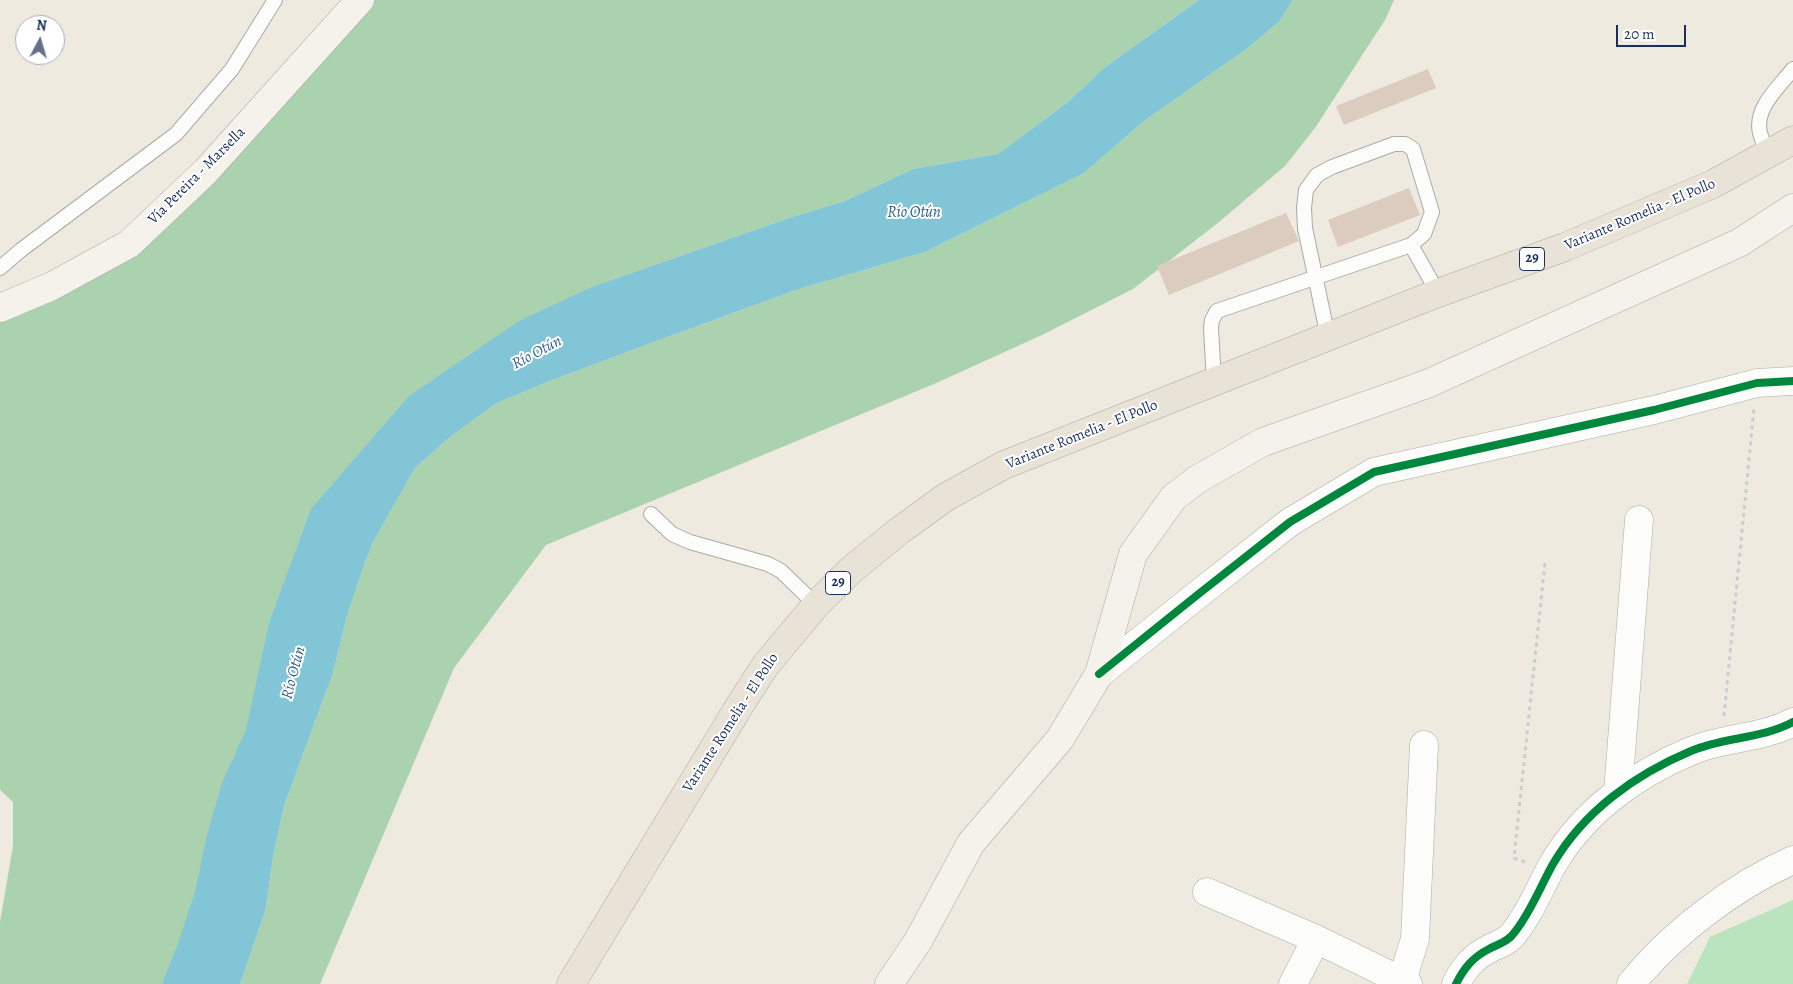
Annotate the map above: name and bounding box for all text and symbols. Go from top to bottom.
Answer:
north arrow [15,15,65,65]
scale bar [1618,15,1688,47]
text: N [35,16,48,36]
text: 20 m [1624,24,1655,44]
street label: Vía Pereira - Marsella [145,124,249,228]
street label: Variante Romelia - El Pollo [1562,175,1718,255]
water label: Río Otún [887,203,941,223]
road number: 29 [1520,248,1544,270]
water label: Río Otún [509,332,565,374]
street label: Variante Romelia - El Pollo [1004,396,1160,474]
road number: 29 [826,572,850,594]
water label: Río Otún [278,645,310,701]
street label: Variante Romelia - El Pollo [679,650,783,796]

